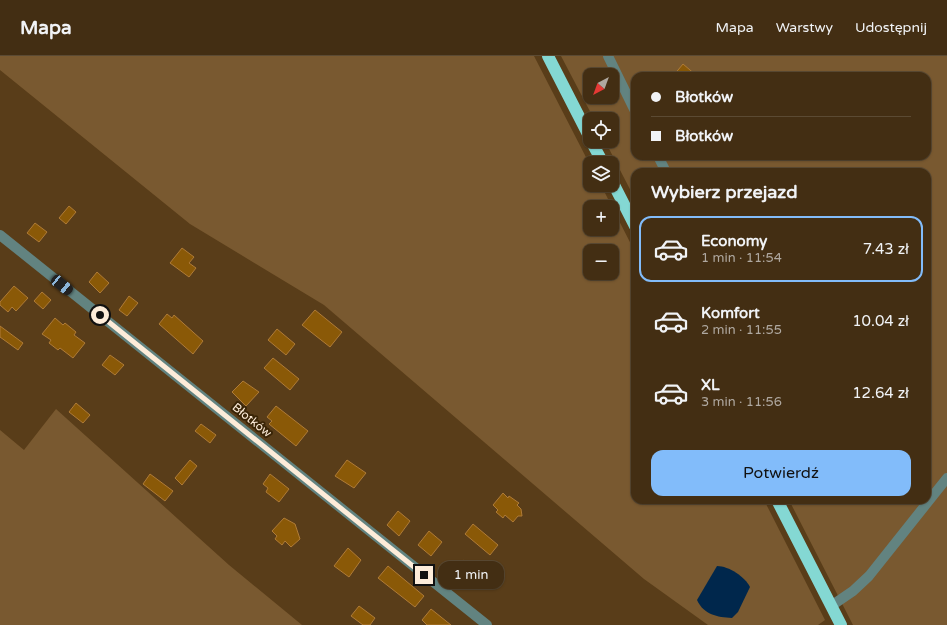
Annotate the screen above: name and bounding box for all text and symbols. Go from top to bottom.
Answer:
text: Mapa [20,17,72,39]
text: Mapa [716,19,754,36]
text: Warstwy [776,19,833,36]
text: Udostępnij [855,19,927,36]
north arrow [583,68,619,104]
map controls [583,68,619,280]
text: Błotków [675,88,733,106]
button: locate [583,112,619,148]
text: Błotków [675,127,733,145]
button: layers [583,156,619,192]
text: Wybierz przejazd [651,181,798,203]
button: + [583,200,619,236]
icon: car [653,231,689,267]
text: Economy [701,232,767,250]
text: 7.43 zł [863,240,909,258]
button: − [583,244,619,280]
text: 1 min · 11:54 [701,250,782,266]
car [49,273,75,297]
icon: car [653,303,689,339]
text: Komfort [701,304,760,322]
route start [91,306,109,324]
text: 10.04 zł [852,312,909,330]
text: 2 min · 11:55 [701,322,782,338]
icon: car [653,375,689,411]
text: XL [701,376,720,394]
text: 12.64 zł [852,384,909,402]
text: 3 min · 11:56 [701,394,782,410]
street label: Błotków [230,400,275,440]
button: Potwierdź [651,450,911,496]
callout: 1 min [438,561,504,589]
route end [415,566,433,584]
text: 1 min [454,567,488,583]

